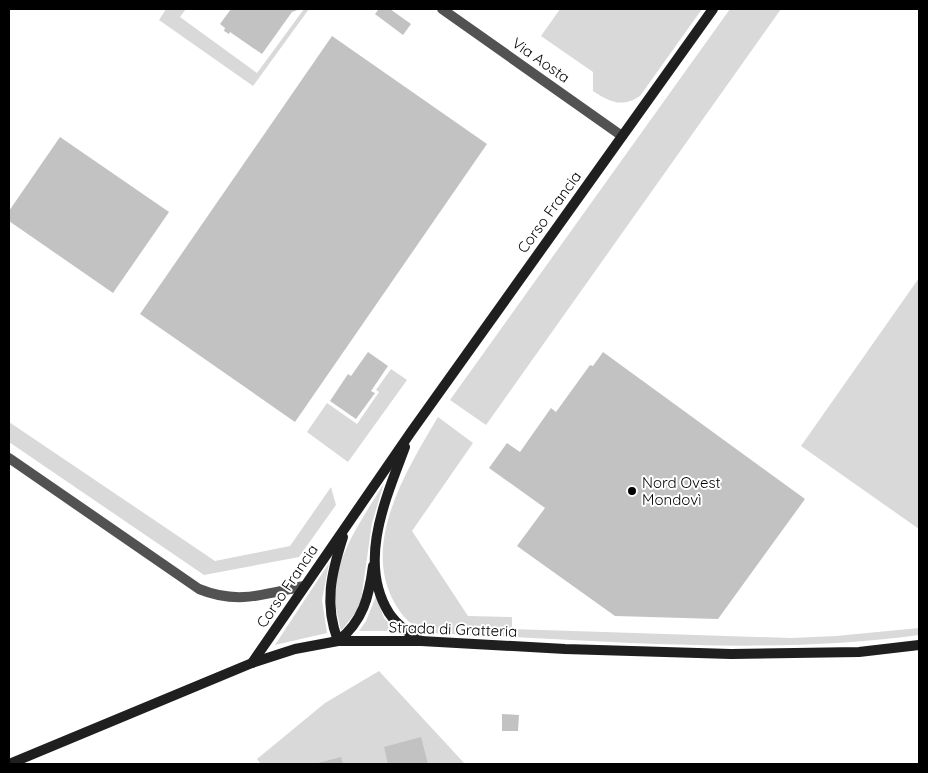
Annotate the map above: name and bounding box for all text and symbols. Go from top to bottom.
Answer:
street label: Via Aosta [508,33,574,87]
street label: Corso Francia [513,167,585,257]
place label: Nord Ovest Mondovì [642,473,721,509]
marker: Nord Ovest Mondovì [626,485,638,497]
street label: Corso Francia [252,541,322,631]
street label: Strada di Gratteria [388,617,518,641]

